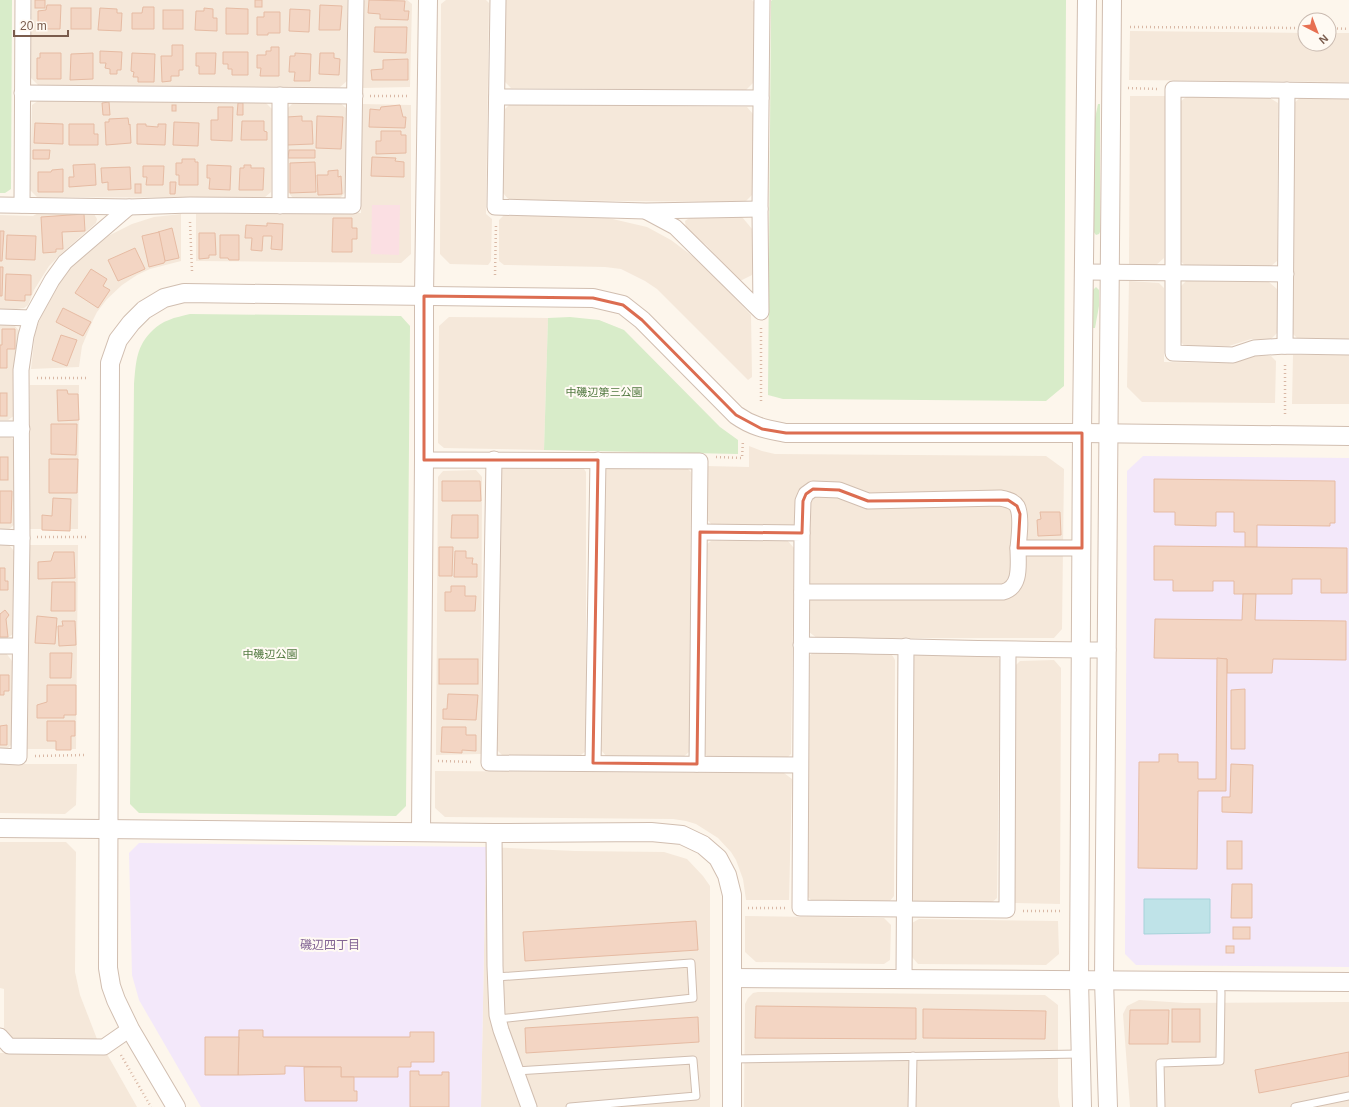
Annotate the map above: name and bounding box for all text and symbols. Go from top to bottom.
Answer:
scale bar [14,12,68,38]
north arrow [1297,12,1337,52]
text: 20 m [20,19,47,33]
text: N [1317,32,1331,47]
park label: 中磯辺第三公園 [566,386,643,398]
park label: 中磯辺公園 [243,648,298,660]
district label: 磯辺四丁目 [300,938,360,952]

